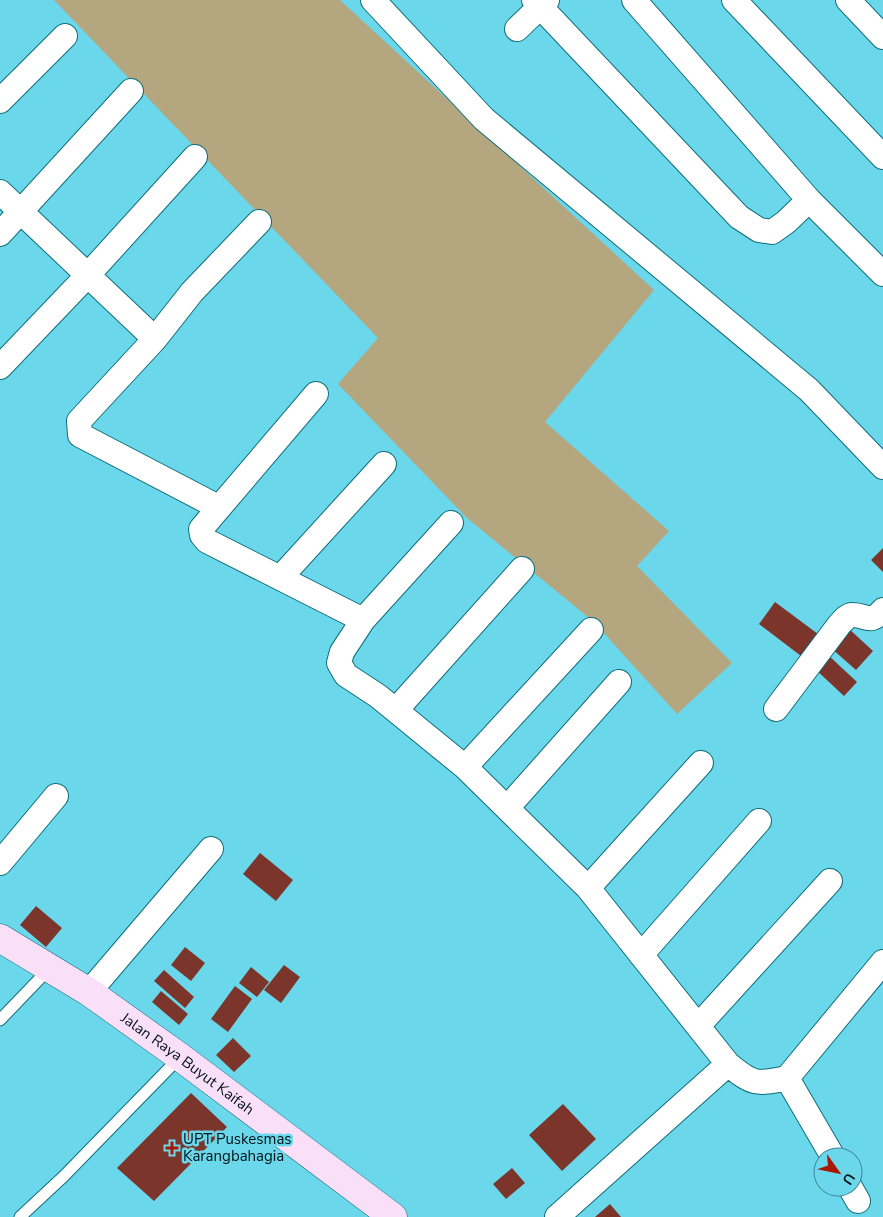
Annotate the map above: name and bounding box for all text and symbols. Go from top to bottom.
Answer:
street label: Jalan Raya Buyut Kaifah [116,1007,258,1119]
place label: UPT Puskesmas Karangbahagia [183,1129,292,1166]
marker: UPT Puskesmas Karangbahagia [165,1141,179,1155]
north arrow [813,1147,863,1197]
text: U [838,1169,859,1188]

